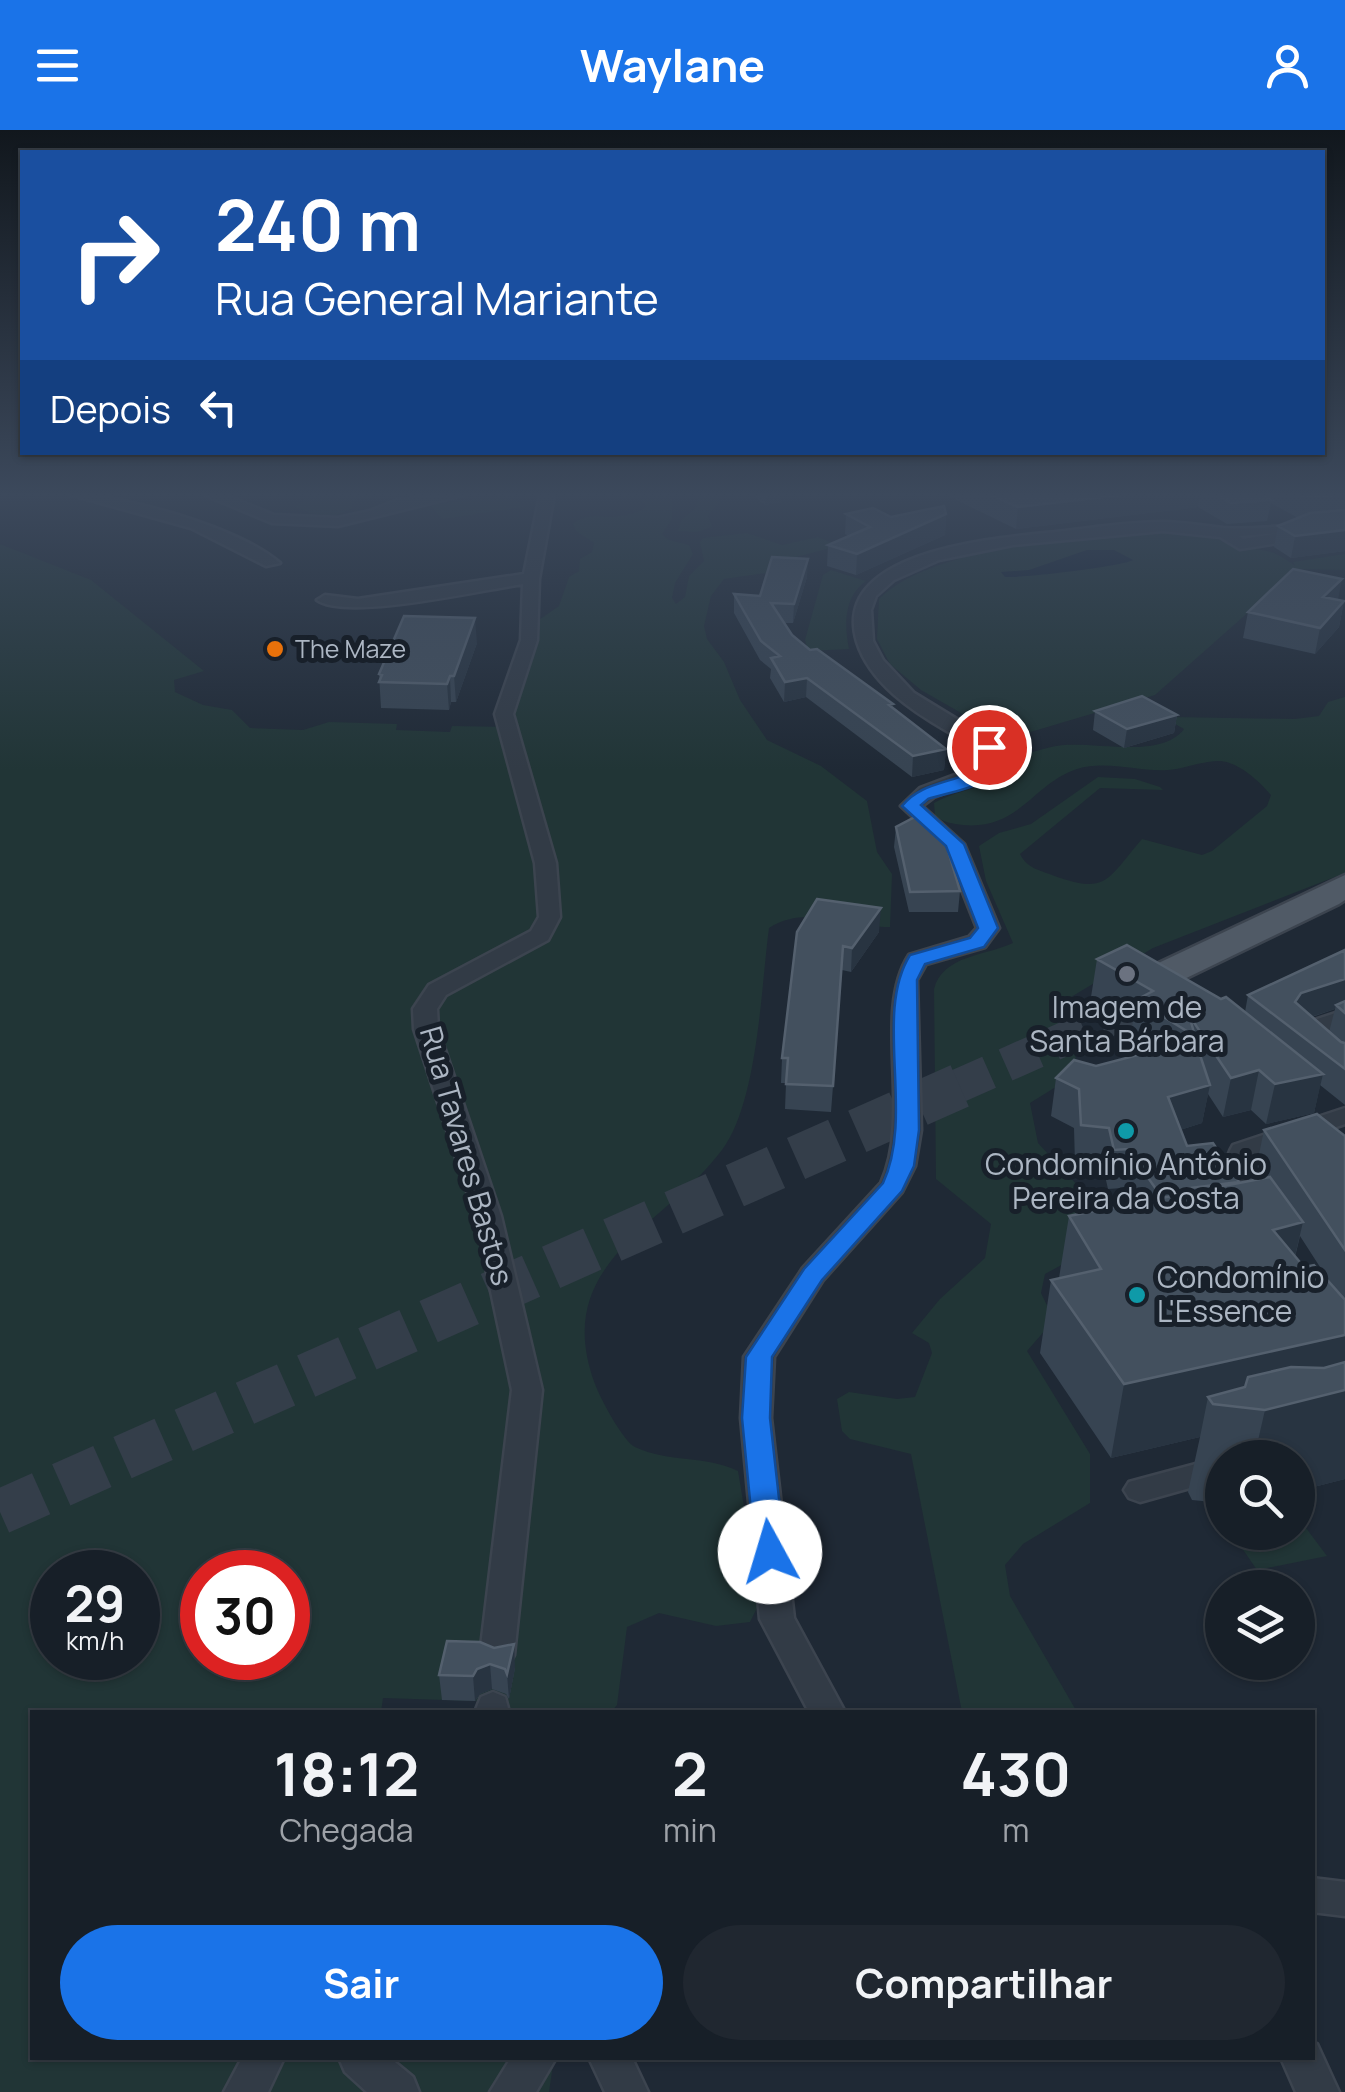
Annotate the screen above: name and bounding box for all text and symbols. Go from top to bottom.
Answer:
text: Waylane [580,34,765,96]
icon: menu [30,38,85,93]
icon: person [1260,38,1315,93]
text: 240 m [215,176,421,272]
icon: right [50,190,180,320]
text: Rua General Mariante [215,267,659,329]
icon: left [191,380,246,435]
text: Depois [50,382,171,434]
place label: The Maze [295,631,406,666]
marker: The Maze [264,638,286,660]
pin [947,705,1032,790]
icon: arrive [962,720,1017,775]
marker: Imagem de Santa Bárbara [1116,963,1138,985]
place label: Imagem de Santa Bárbara [1030,986,1224,1061]
street label: Rua Tavares Bastos [411,1021,524,1290]
marker: Condomínio Antônio Pereira da Costa [1115,1120,1137,1142]
place label: Condomínio Antônio Pereira da Costa [985,1143,1267,1218]
place label: Condomínio L'Essence [1157,1256,1324,1331]
marker: Condomínio L'Essence [1126,1284,1148,1306]
map controls [1205,1440,1315,1680]
button: search [1205,1440,1315,1550]
position arrow [718,1500,822,1604]
speed limit sign: 30 [180,1550,310,1680]
text: 29 [65,1569,125,1637]
button: layers [1205,1570,1315,1680]
text: km/h [66,1623,124,1658]
text: 18:12 [274,1732,419,1814]
text: 2 [672,1732,708,1814]
text: 430 [960,1732,1071,1814]
text: Chegada [279,1808,414,1852]
text: min [663,1808,717,1852]
text: m [1002,1808,1029,1852]
button: Sair [60,1925,663,2040]
button: Compartilhar [683,1925,1285,2040]

